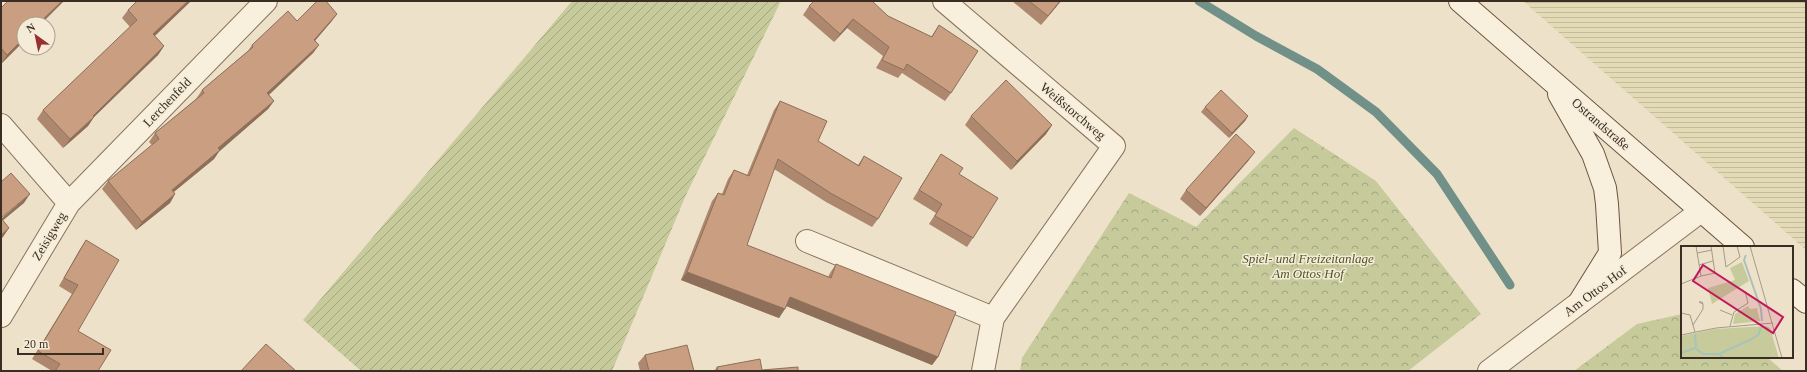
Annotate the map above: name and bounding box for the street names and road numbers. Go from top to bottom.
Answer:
street label: Lerchenfeld [140,74,195,130]
street label: Weißstorchweg [1037,79,1109,143]
street label: Ostrandstraße [1569,95,1633,153]
street label: Zeisigweg [29,209,70,263]
street label: Am Ottos Hof [1561,262,1630,319]

